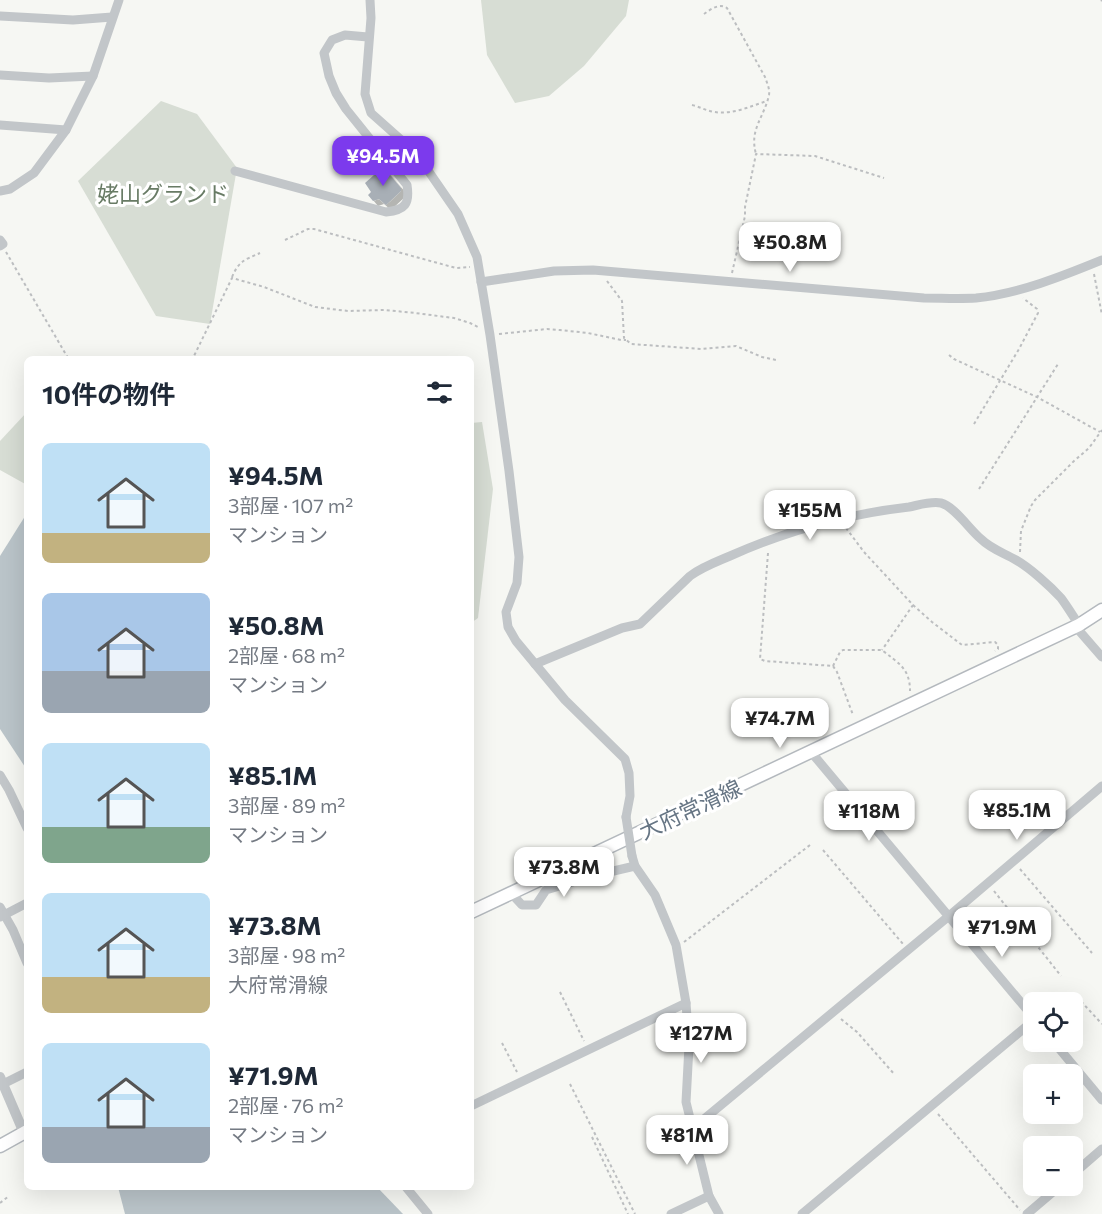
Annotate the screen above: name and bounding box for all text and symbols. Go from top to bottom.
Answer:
pin: ¥94.5M [334,136,432,187]
text: ¥94.5M [346,143,420,167]
park label: 姥山グランド [97,180,229,207]
pin: ¥50.8M [741,222,839,273]
text: ¥50.8M [753,229,827,253]
icon: filters [423,376,456,409]
text: 10件の物件 [42,378,175,409]
text: ¥94.5M [228,459,324,490]
icon: home [90,467,162,539]
pin: ¥155M [768,490,852,541]
text: 3部屋 · 107 m² [228,493,353,517]
text: ¥155M [778,497,842,521]
text: マンション [228,522,328,546]
text: ¥50.8M [228,609,325,640]
icon: home [90,617,162,689]
text: 2部屋 · 68 m² [228,643,345,667]
text: マンション [228,672,328,696]
pin: ¥74.7M [731,698,829,749]
text: ¥74.7M [745,705,815,729]
text: ¥85.1M [228,759,317,790]
icon: home [90,767,162,839]
street label: 大府常滑線 [634,774,746,844]
pin: ¥85.1M [968,790,1066,841]
pin: ¥118M [827,791,911,842]
text: 3部屋 · 89 m² [228,793,345,817]
text: ¥85.1M [983,797,1051,821]
text: ¥118M [838,798,900,822]
text: マンション [228,822,328,846]
pin: ¥73.8M [515,847,613,898]
text: ¥73.8M [528,854,600,878]
pin: ¥71.9M [953,907,1051,958]
text: ¥73.8M [228,909,322,940]
text: ¥71.9M [967,914,1037,938]
icon: home [90,917,162,989]
text: 3部屋 · 98 m² [228,943,345,967]
text: 大府常滑線 [228,972,328,996]
map controls [1023,992,1083,1196]
button: locate [1023,992,1083,1052]
pin: ¥127M [659,1013,743,1064]
text: ¥127M [669,1020,733,1044]
text: ¥71.9M [228,1059,319,1090]
button: + [1023,1064,1083,1124]
icon: home [90,1067,162,1139]
text: 2部屋 · 76 m² [228,1093,343,1117]
pin: ¥81M [651,1115,723,1166]
text: マンション [228,1122,328,1146]
text: ¥81M [660,1122,714,1146]
button: − [1023,1136,1083,1196]

